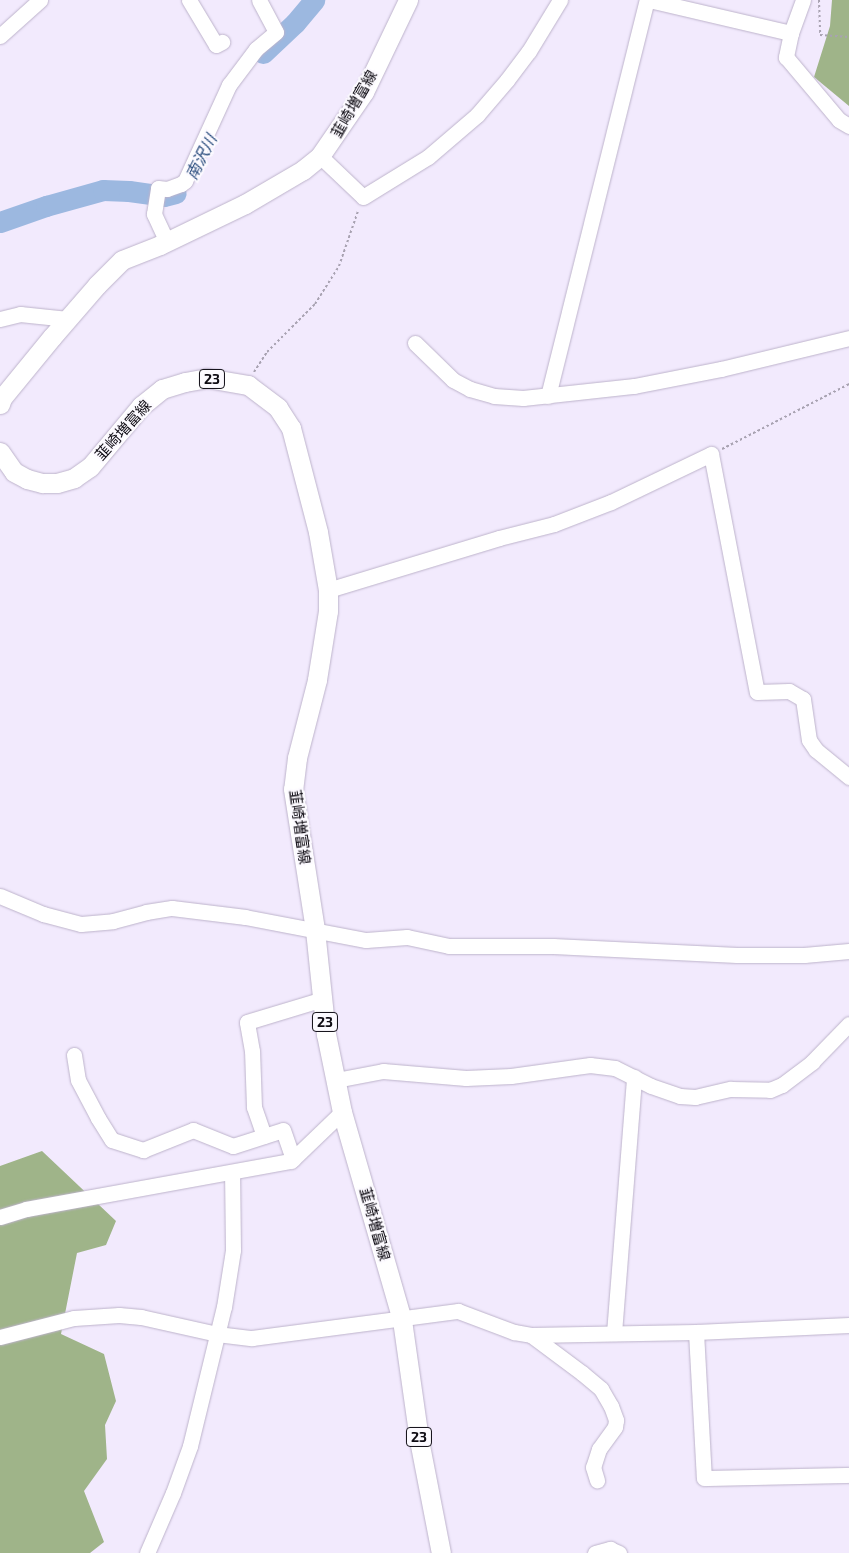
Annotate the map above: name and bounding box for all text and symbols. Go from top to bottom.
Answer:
street label: 韮崎増富線 [327,67,381,141]
water label: 南沢川 [182,131,220,183]
road number: 23 [198,368,226,390]
street label: 韮崎増富線 [91,396,155,464]
street label: 韮崎増富線 [286,789,314,865]
road number: 23 [311,1010,339,1034]
street label: 韮崎増富線 [356,1185,394,1263]
road number: 23 [405,1425,433,1448]

